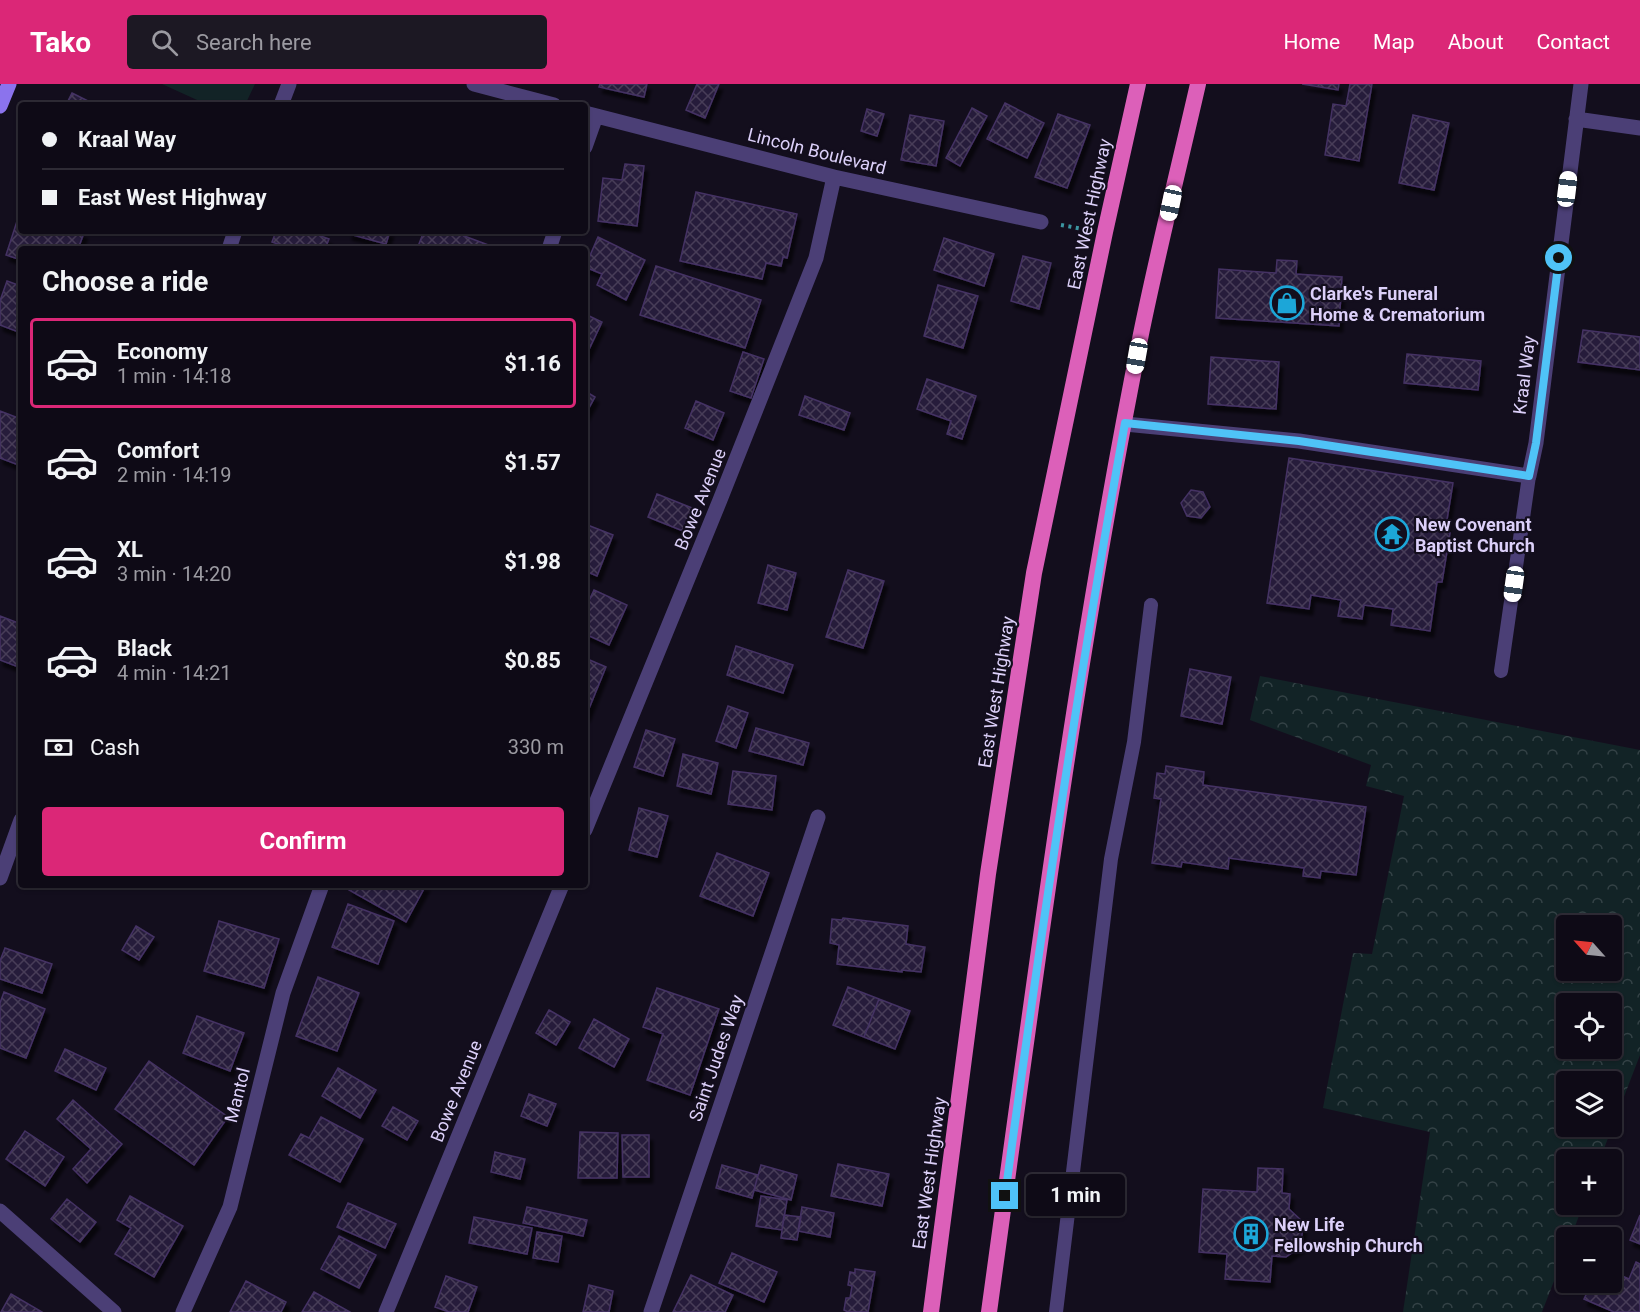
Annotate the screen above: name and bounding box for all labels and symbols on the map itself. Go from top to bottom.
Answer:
street label: Lincoln Boulevard [745,124,889,178]
street label: East West Highway [1063,136,1115,291]
car [1556,170,1578,208]
car [1158,184,1184,222]
route start [1545,244,1572,271]
place label: Clarke's Funeral Home & Crematorium [1310,283,1485,325]
shop icon: Clarke's Funeral Home & Crematorium [1269,285,1305,321]
street label: Kraal Way [1509,334,1539,416]
car [1125,337,1149,375]
street label: Bowe Avenue [670,445,730,553]
place label: New Covenant Baptist Church [1415,514,1535,556]
temple icon: New Covenant Baptist Church [1374,516,1410,552]
car [1503,565,1525,603]
street label: East West Highway [974,614,1018,769]
north arrow [1556,915,1622,981]
street label: Saint Judes Way [685,992,748,1124]
street label: Bowe Avenue [426,1037,486,1145]
street label: Mantol [220,1065,254,1125]
street label: East West Highway [908,1095,950,1250]
callout: 1 min [1026,1175,1125,1217]
route end [991,1182,1018,1209]
place label: New Life Fellowship Church [1274,1214,1423,1256]
building icon: New Life Fellowship Church [1233,1216,1269,1252]

